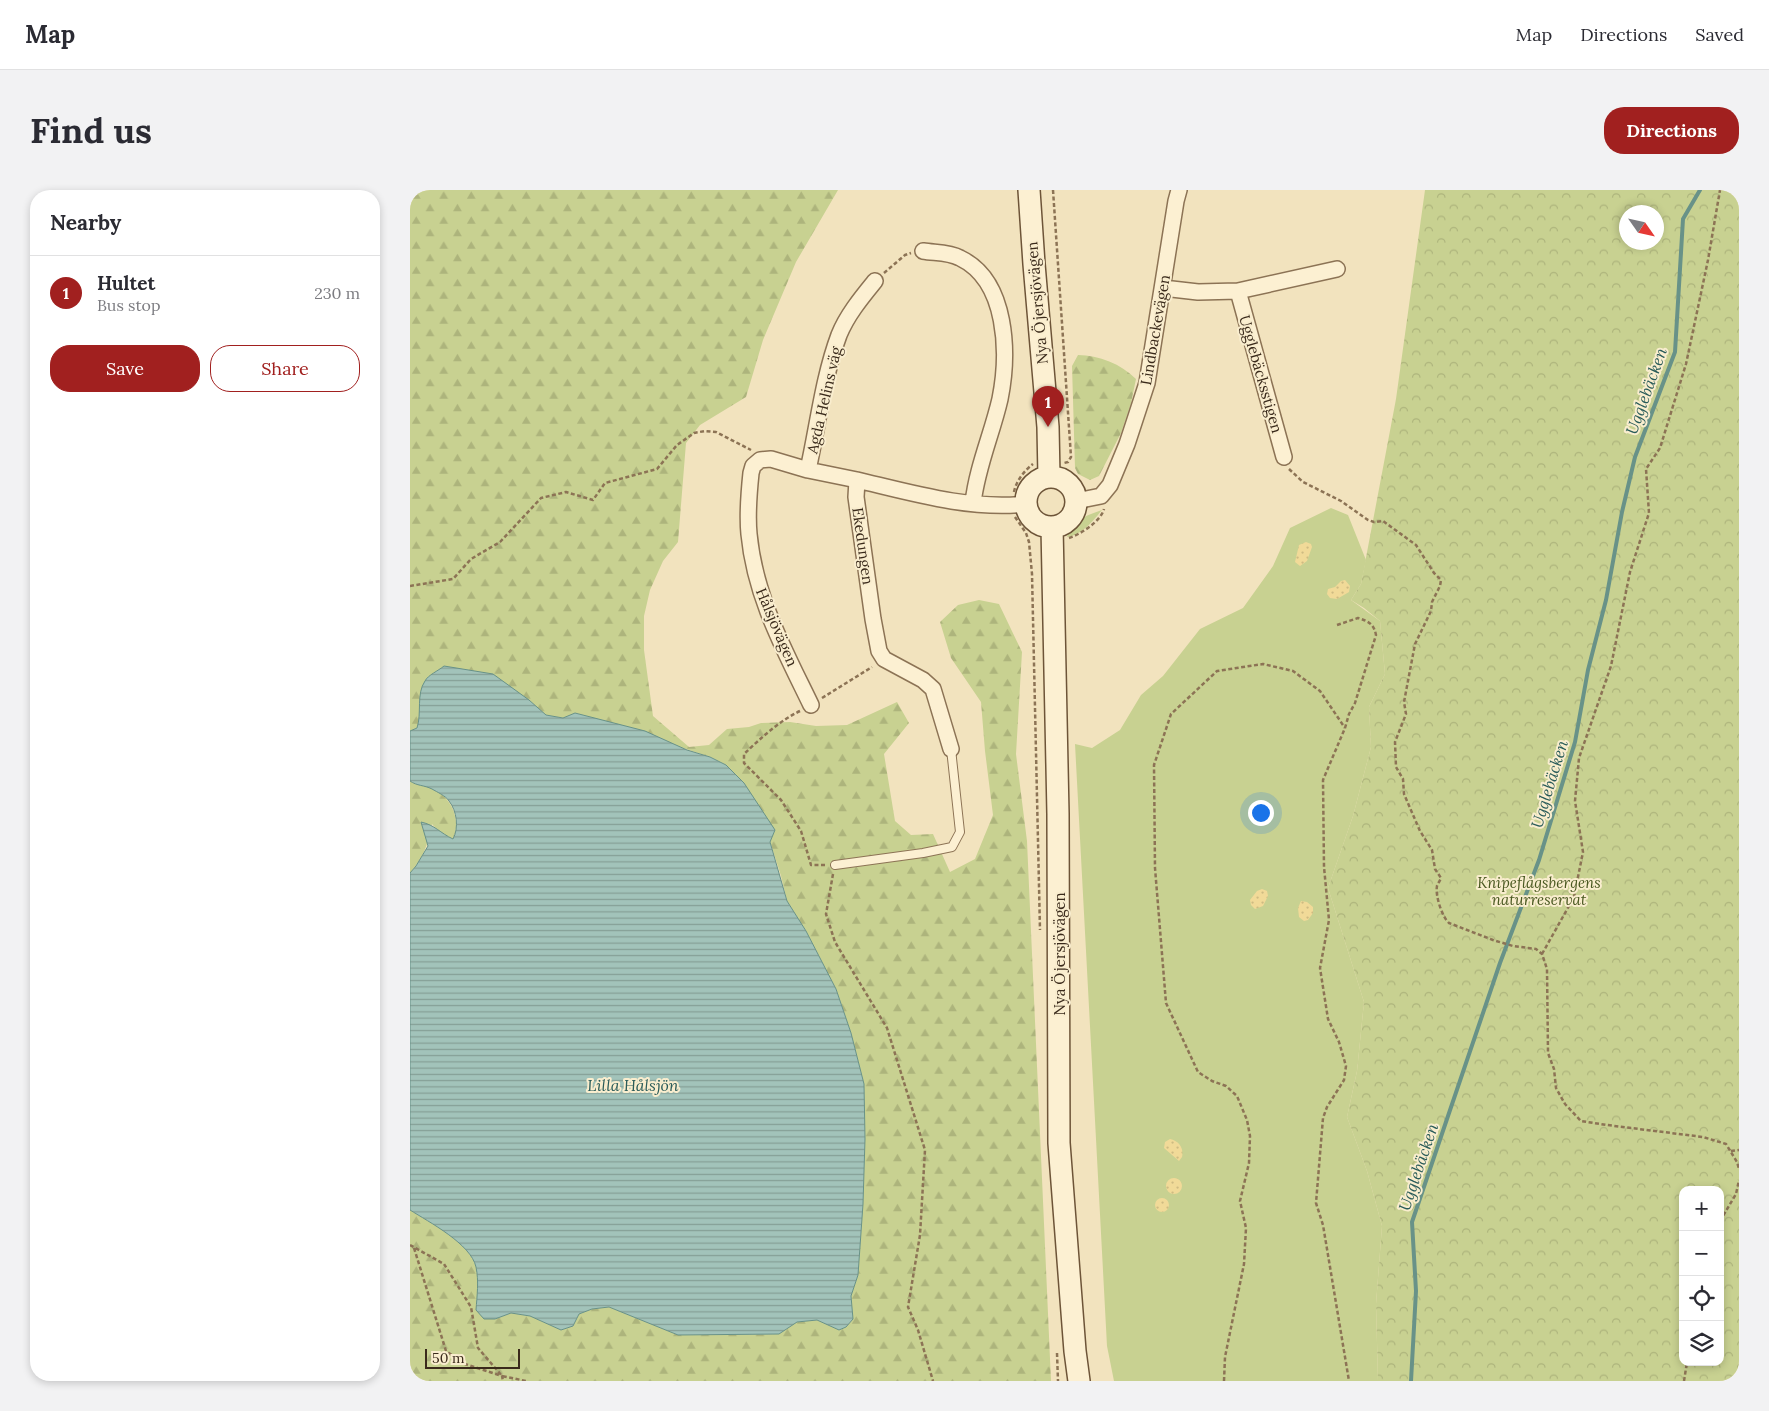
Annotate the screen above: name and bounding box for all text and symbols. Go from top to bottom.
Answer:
text: Map [25,19,75,50]
text: Map [1516,23,1552,46]
text: Directions [1580,23,1667,46]
text: Saved [1695,23,1744,46]
button: Directions [1604,107,1739,154]
text: Find us [30,108,152,153]
north arrow [1619,205,1664,250]
text: Nearby [50,209,121,236]
street label: Nya Öjersjövägen [1022,241,1052,365]
text: Hultet [97,271,155,295]
street label: Lindbackevägen [1136,273,1174,387]
text: 1 [63,283,69,303]
text: 230 m [314,283,360,303]
text: Bus stop [97,295,161,315]
street label: Ugglebäcksstigen [1235,313,1287,435]
street label: Agda Helins väg [802,344,846,456]
button: Save [50,345,200,392]
button: Share [210,345,360,392]
water label: Ugglebäcken [1621,345,1671,437]
pin: 1 [1032,386,1064,427]
street label: Ekedungen [848,506,878,586]
street label: Hålsjövägen [752,585,802,669]
water label: Ugglebäcken [1526,737,1572,830]
your location [1248,800,1274,826]
park label: Knipeflågsbergens naturreservat [1477,873,1601,909]
street label: Nya Öjersjövägen [1050,892,1069,1016]
water label: Lilla Hålsjön [587,1075,679,1095]
water label: Ugglebäcken [1394,1121,1442,1213]
map controls [1679,1186,1724,1366]
button: + [1679,1186,1724,1231]
button: − [1679,1231,1724,1276]
button: locate [1679,1276,1724,1321]
button: layers [1679,1321,1724,1366]
scale bar [425,1346,520,1369]
text: 50 m [432,1349,465,1367]

